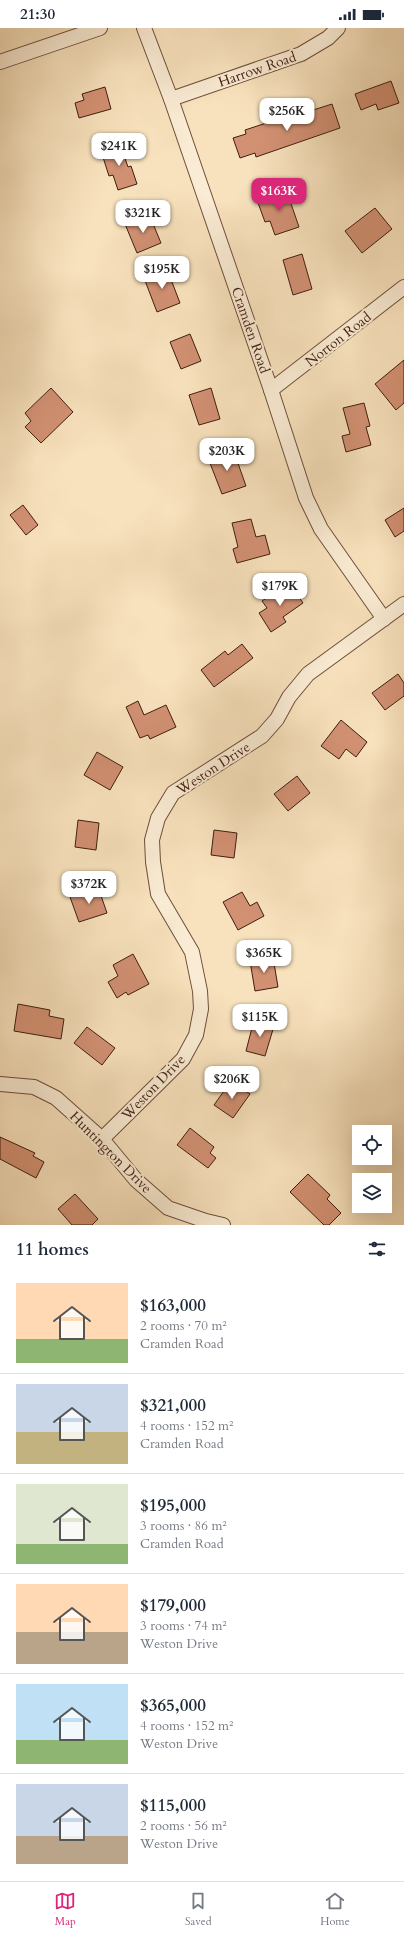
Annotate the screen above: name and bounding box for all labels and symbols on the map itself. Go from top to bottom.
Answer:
street label: Harrow Road [216,47,299,92]
pin: $256K [259,98,315,132]
pin: $241K [91,133,147,167]
pin: $163K [251,178,307,212]
pin: $321K [115,200,171,234]
pin: $195K [134,256,190,290]
street label: Cramden Road [227,285,274,376]
street label: Norton Road [301,307,376,371]
pin: $203K [199,438,255,472]
pin: $179K [252,573,308,607]
street label: Weston Drive [172,738,254,800]
pin: $372K [61,871,117,905]
pin: $365K [236,940,292,974]
pin: $115K [232,1004,288,1038]
street label: Weston Drive [117,1051,189,1125]
pin: $206K [204,1066,260,1100]
street label: Huntington Drive [65,1107,156,1198]

